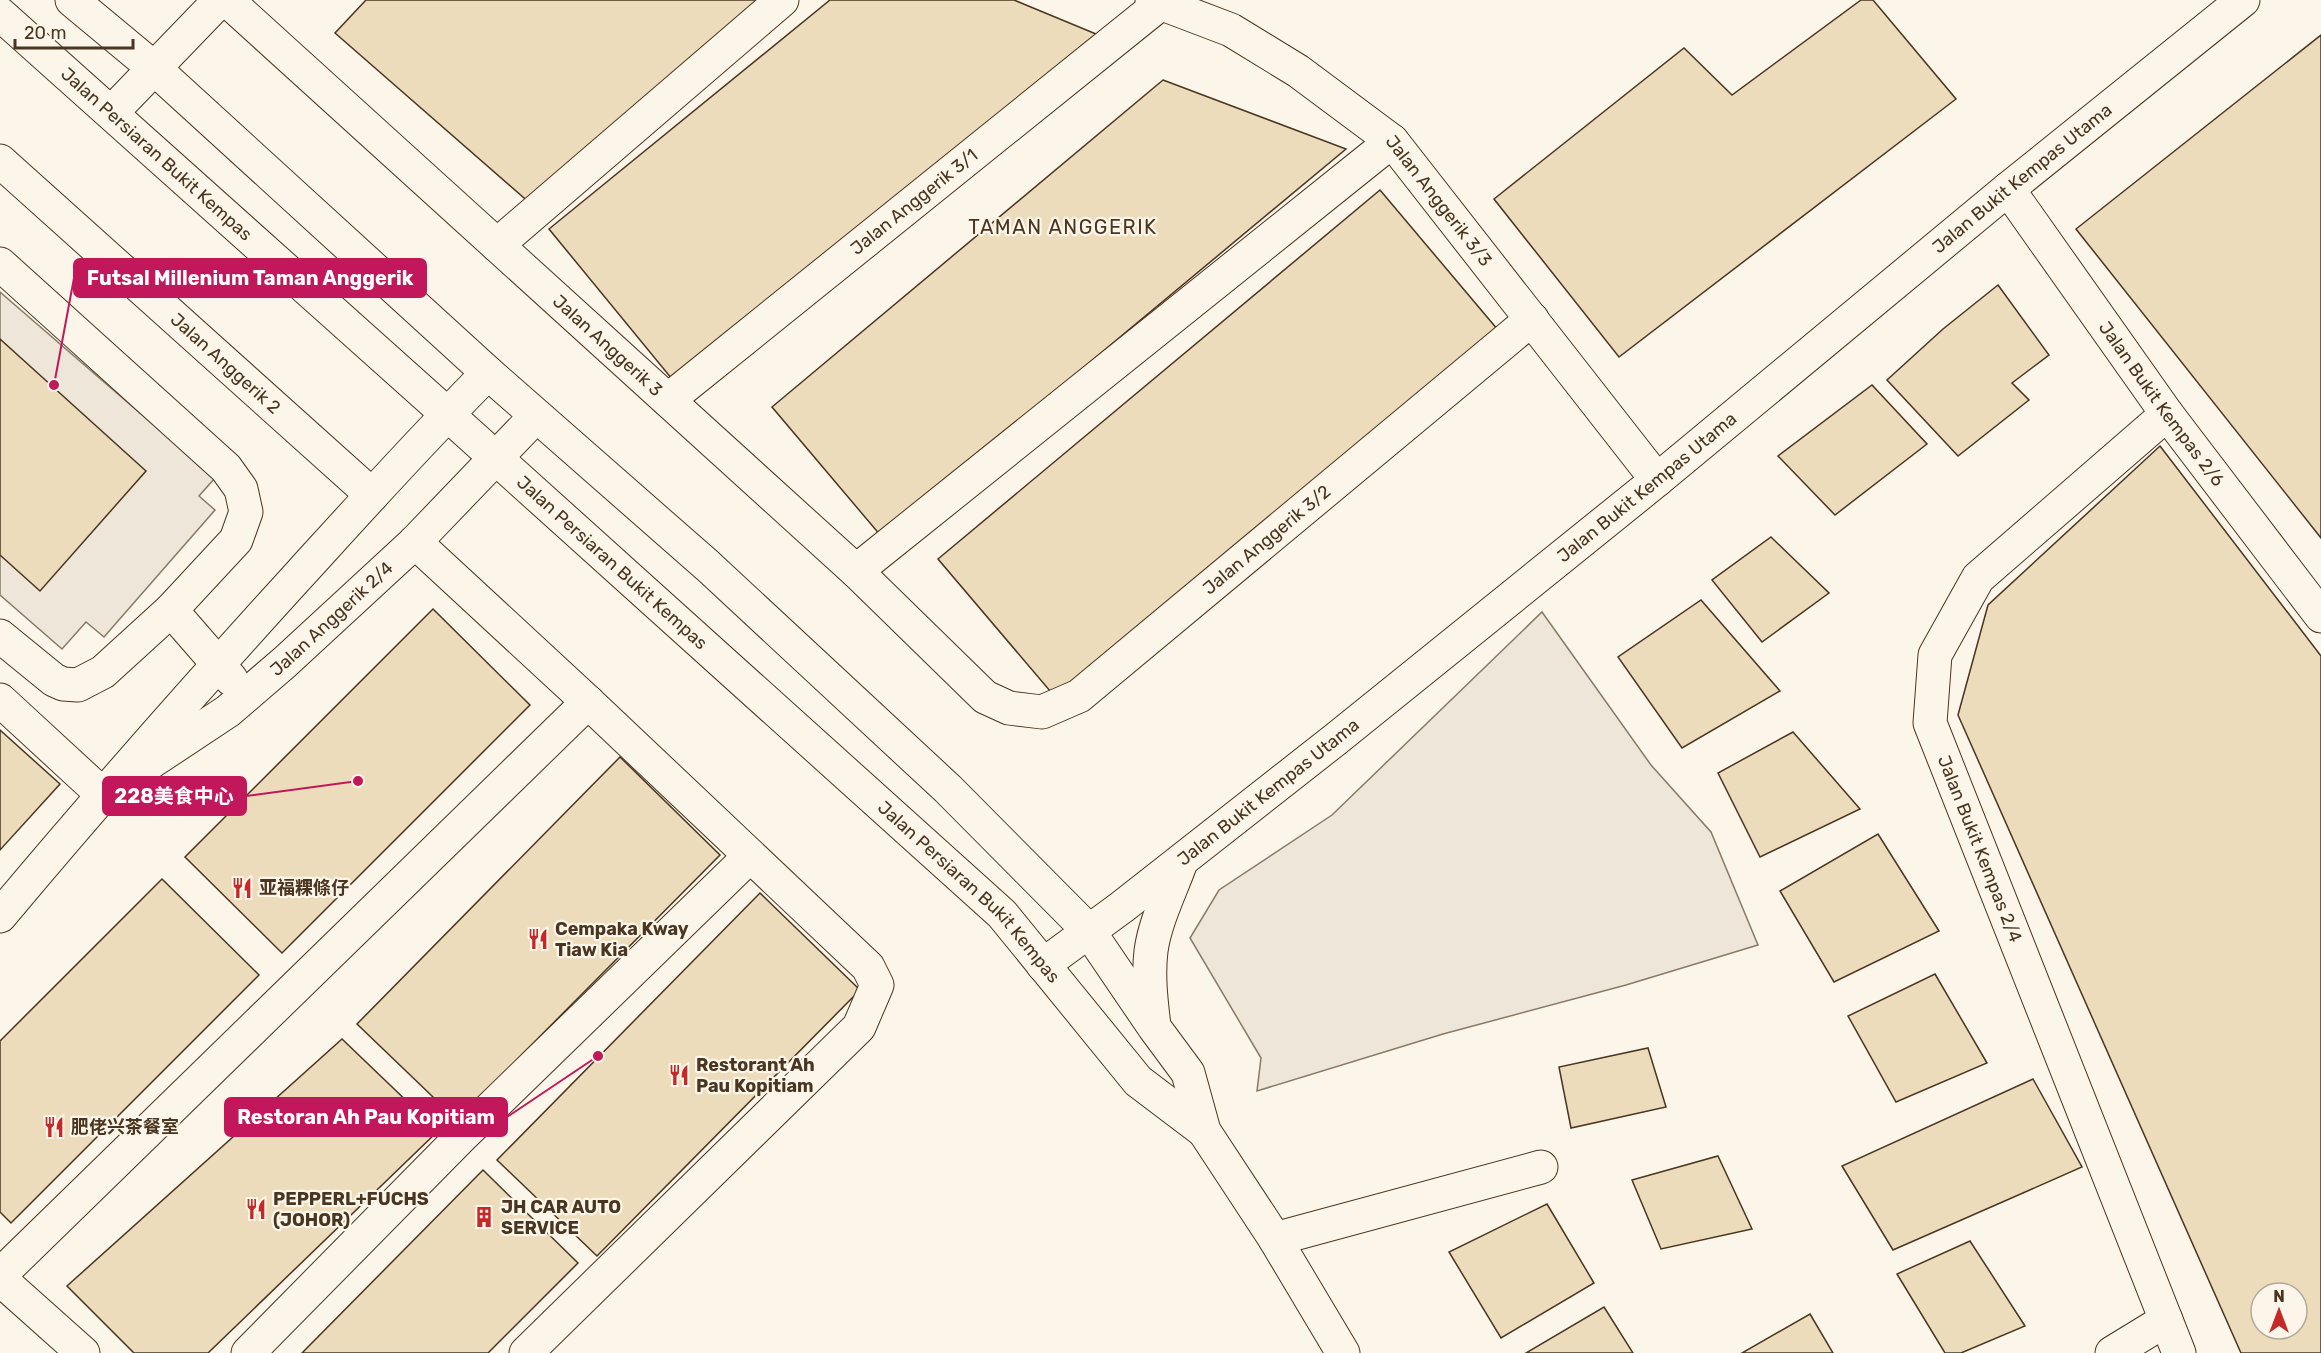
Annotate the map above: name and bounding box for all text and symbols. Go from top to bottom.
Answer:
scale bar [15,12,134,50]
text: 20 m [24,22,66,44]
street label: Jalan Persiaran Bukit Kempas [56,63,257,245]
street label: Jalan Bukit Kempas Utama [1928,99,2116,258]
street label: Jalan Anggerik 3/3 [1381,131,1497,270]
street label: Jalan Anggerik 3/1 [846,144,982,260]
district label: TAMAN ANGGERIK [968,215,1158,239]
callout: Futsal Millenium Taman Anggerik [74,259,426,297]
text: Futsal Millenium Taman Anggerik [87,266,414,290]
street label: Jalan Anggerik 3 [548,290,667,401]
street label: Jalan Anggerik 2 [166,308,285,418]
street label: Jalan Bukit Kempas 2/6 [2094,317,2229,491]
street label: Jalan Bukit Kempas Utama [1553,408,1741,567]
street label: Jalan Persiaran Bukit Kempas [512,471,712,654]
street label: Jalan Anggerik 3/2 [1198,480,1335,599]
street label: Jalan Anggerik 2/4 [266,557,398,681]
street label: Jalan Bukit Kempas Utama [1173,714,1364,870]
street label: Jalan Bukit Kempas 2/4 [1933,752,2027,946]
callout: 228美食中心 [103,777,246,815]
text: 228美食中心 [114,784,234,808]
street label: Jalan Persiaran Bukit Kempas [873,796,1065,987]
restaurant icon: 亚福粿條仔 [230,876,254,900]
place label: 亚福粿條仔 [259,877,349,899]
place label: Cempaka Kway Tiaw Kia [555,918,689,961]
restaurant icon: Cempaka Kway Tiaw Kia [526,927,550,951]
place label: Restorant Ah Pau Kopitiam [696,1054,815,1097]
restaurant icon: Restorant Ah Pau Kopitiam [667,1063,691,1087]
callout: Restoran Ah Pau Kopitiam [225,1098,507,1136]
text: Restoran Ah Pau Kopitiam [237,1105,495,1129]
restaurant icon: 肥佬兴茶餐室 [42,1115,66,1139]
place label: 肥佬兴茶餐室 [71,1116,179,1138]
place label: PEPPERL+FUCHS (JOHOR) [273,1188,429,1231]
place label: JH CAR AUTO SERVICE [501,1196,621,1239]
restaurant icon: PEPPERL+FUCHS (JOHOR) [244,1197,268,1221]
building icon: JH CAR AUTO SERVICE [472,1205,496,1229]
north arrow [2249,1281,2309,1341]
text: N [2273,1287,2285,1306]

